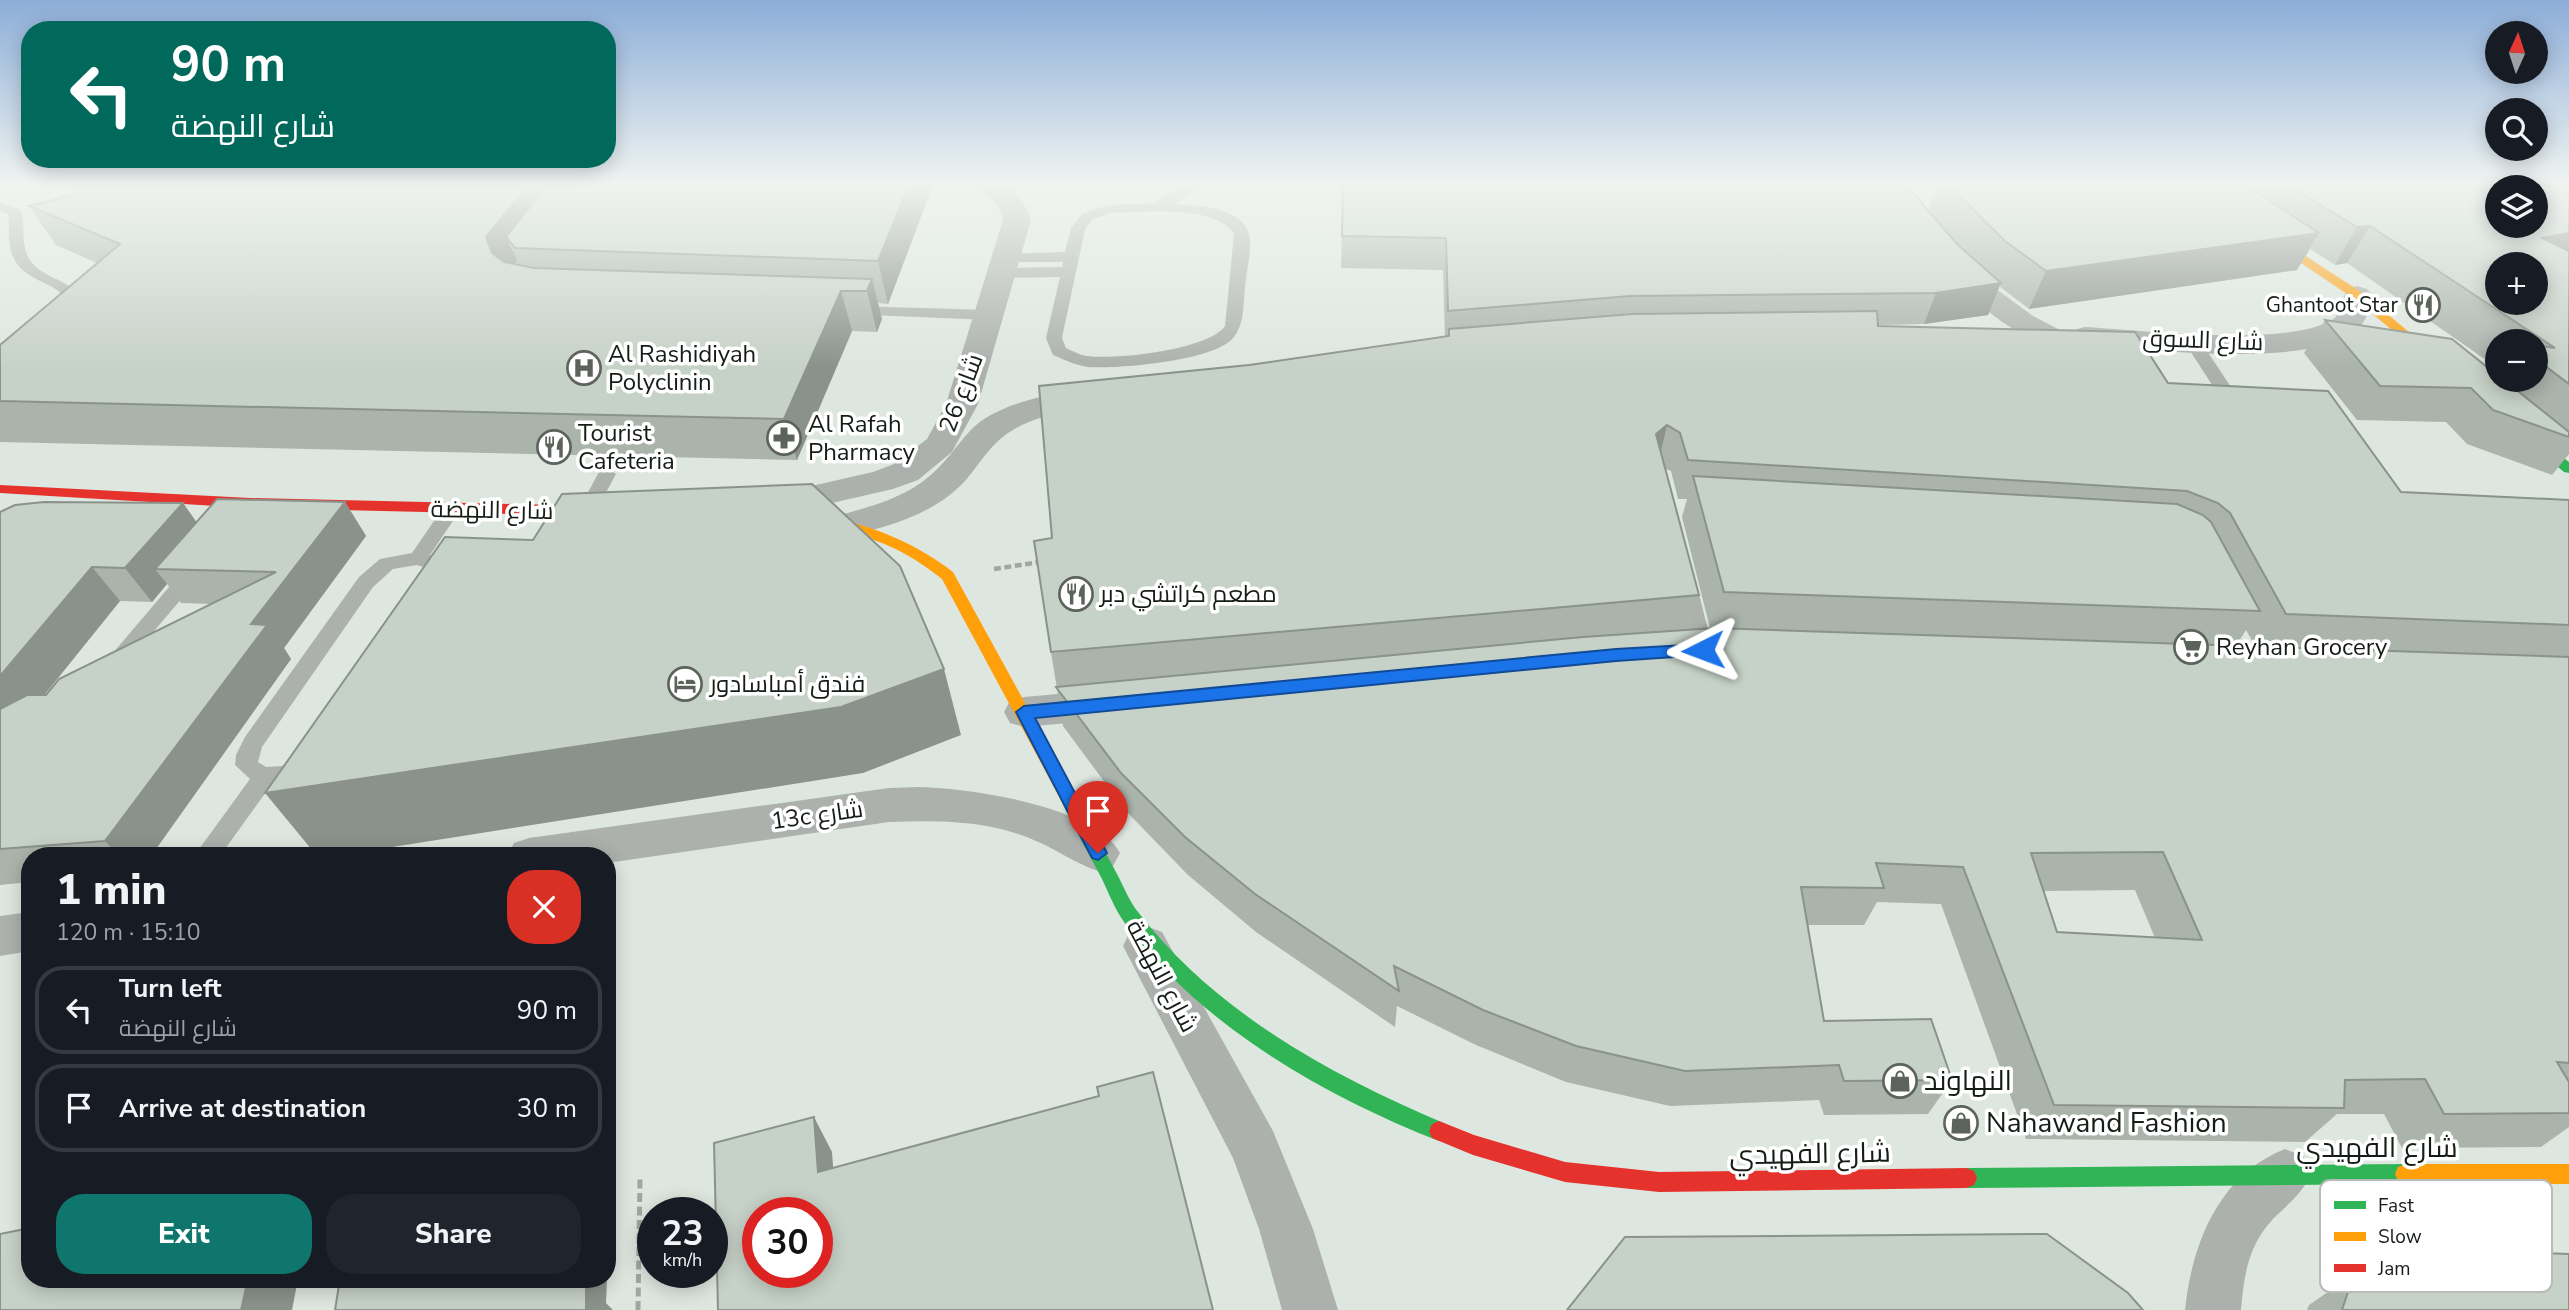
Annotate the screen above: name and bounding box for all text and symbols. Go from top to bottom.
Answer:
north arrow [2485,21,2548,84]
map controls [2485,21,2548,392]
text: 90 m [171,31,286,98]
icon: left [56,49,147,140]
button: search [2485,98,2548,161]
text: شارع النهضة [171,105,335,148]
button: layers [2485,175,2548,238]
button: + [2485,252,2548,315]
restaurant icon: Ghantoot Star [2404,286,2442,324]
place label: Ghantoot Star [2266,291,2398,319]
street label: شارع السوق [2142,322,2264,358]
button: − [2485,329,2548,392]
place label: Al Rashidiyah Polyclinin [608,338,756,398]
hospital icon: Al Rashidiyah Polyclinin [565,349,603,387]
street label: شارع 26 [931,349,991,437]
place label: Al Rafah Pharmacy [808,408,916,468]
place label: Tourist Cafeteria [578,417,675,477]
pharmacy icon: Al Rafah Pharmacy [765,419,803,457]
restaurant icon: Tourist Cafeteria [535,428,573,466]
street label: شارع النهضة [430,493,554,527]
restaurant icon: مطعم كراتشي دبر [1057,575,1095,613]
place label: مطعم كراتشي دبر [1098,578,1277,612]
position arrow [1666,613,1740,687]
supermarket icon: Reyhan Grocery [2172,628,2210,666]
place label: Reyhan Grocery [2216,631,2388,663]
hotel icon: فندق أمباسادور [666,665,704,703]
place label: فندق أمباسادور [708,668,865,700]
pin [1068,781,1128,853]
icon: arrive [1079,792,1117,830]
street label: 13c شارع [769,793,865,837]
text: 1 min [56,862,166,919]
button: close [507,870,581,944]
street label: شارع النهضة [1119,914,1205,1038]
text: 120 m · 15:10 [56,917,201,948]
text: Turn left [119,971,222,1006]
icon: left [60,991,98,1029]
text: 90 m [517,993,577,1028]
text: شارع النهضة [119,1013,237,1044]
shop icon: النهاوند [1881,1062,1919,1100]
place label: النهاوند [1924,1062,2012,1100]
icon: arrive [60,1089,98,1127]
text: Arrive at destination [119,1091,366,1126]
text: 30 m [517,1091,577,1126]
shop icon: Nahawand Fashion [1942,1104,1980,1142]
place label: Nahawand Fashion [1986,1104,2227,1142]
street label: شارع الفهيدي [2296,1129,2458,1169]
street label: شارع الفهيدي [1729,1134,1891,1176]
legend [2320,1180,2552,1292]
text: Fast [2378,1193,2414,1219]
button: Exit [56,1194,312,1274]
button: Share [326,1194,581,1274]
speed limit sign: 30 [742,1197,833,1288]
text: 23 [661,1210,704,1257]
text: Slow [2378,1224,2422,1250]
text: km/h [663,1248,702,1272]
text: Jam [2377,1256,2411,1282]

